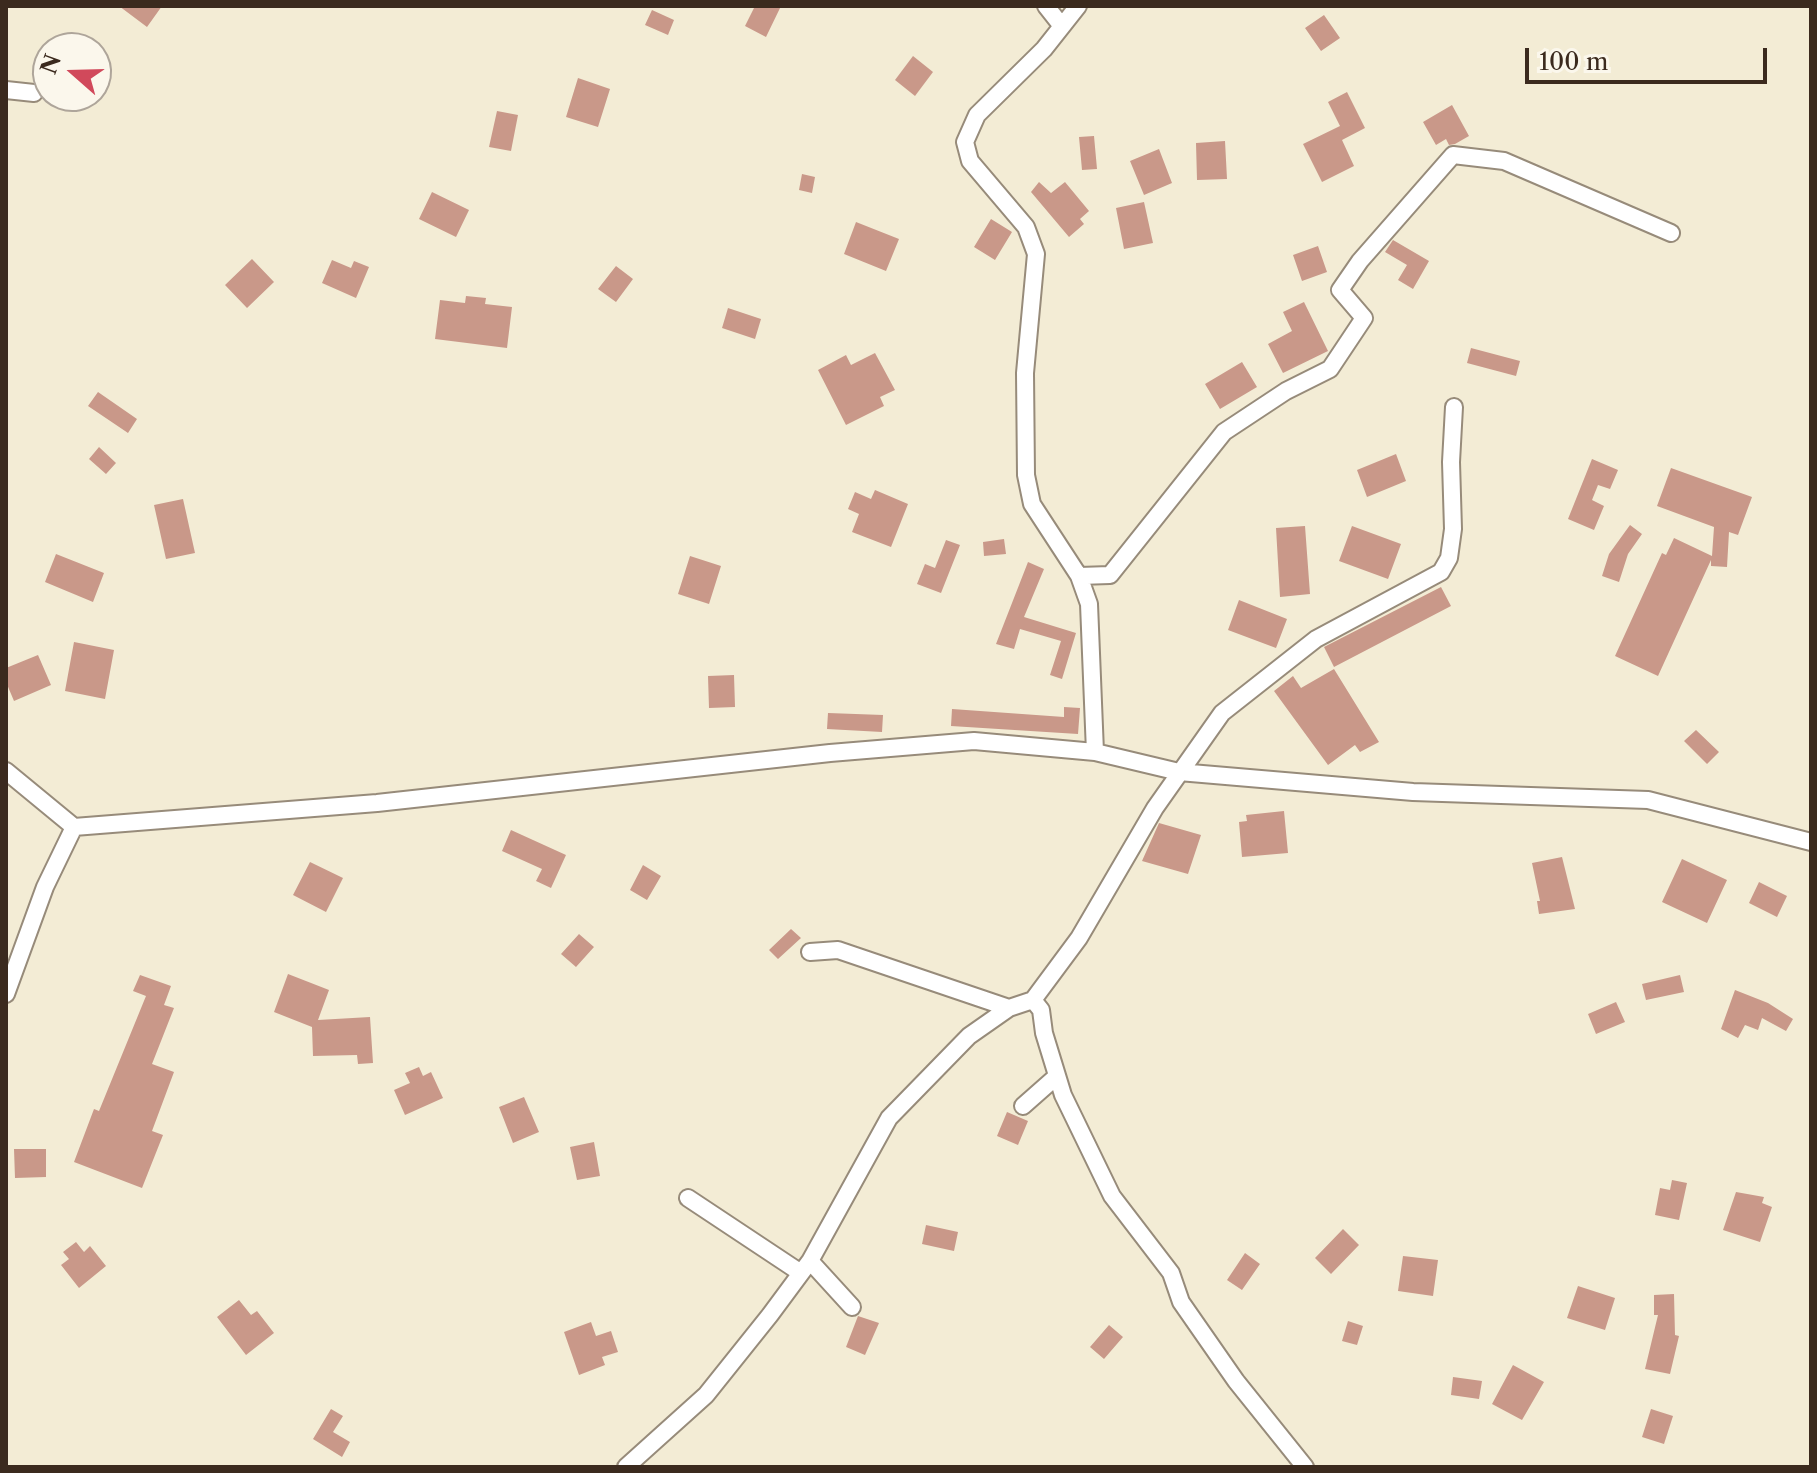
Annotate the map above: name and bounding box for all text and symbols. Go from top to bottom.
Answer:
north arrow [32,32,112,112]
scale bar [1529,32,1771,82]
text: 100 m [1539,47,1608,76]
text: N [35,51,67,78]

